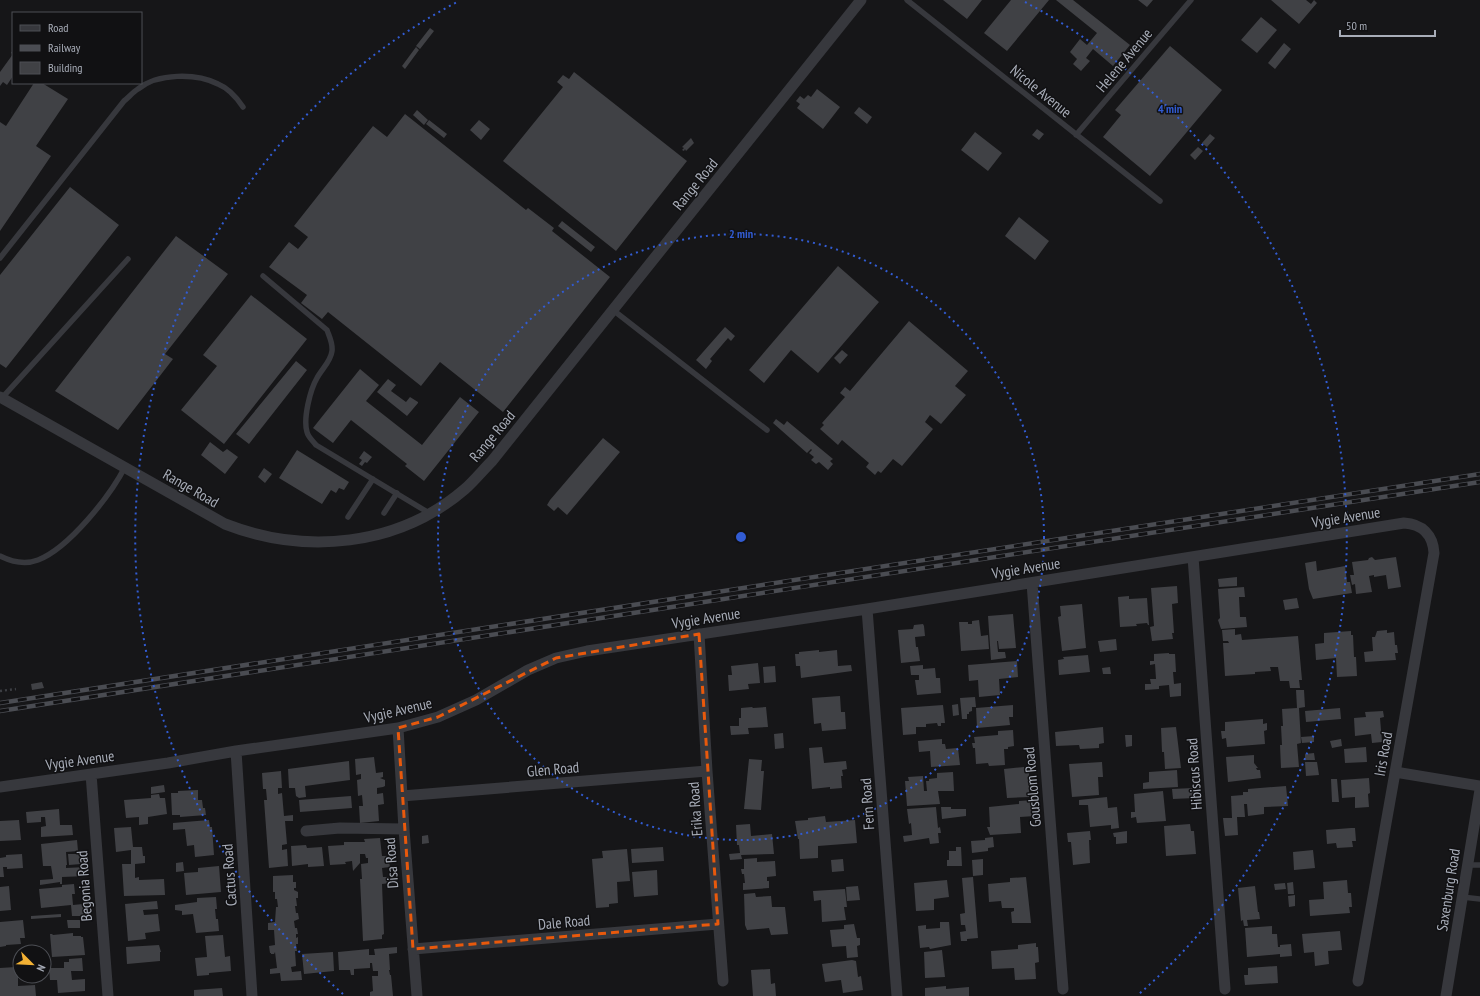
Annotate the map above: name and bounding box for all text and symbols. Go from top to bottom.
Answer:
legend [12,12,142,84]
scale bar [1340,12,1435,38]
text: 50 m [1346,18,1367,33]
text: Road [48,20,68,35]
street label: Helene Avenue [1092,24,1156,96]
text: Railway [48,40,81,55]
text: Building [48,60,83,75]
street label: Nicole Avenue [1007,61,1075,121]
text: 4 min [1158,101,1182,116]
street label: Range Road [668,154,722,214]
text: 2 min [729,226,753,241]
street label: Range Road [465,406,519,466]
street label: Range Road [160,464,222,512]
street label: Vygie Avenue [1309,502,1382,532]
centre of rings [734,530,748,544]
street label: Vygie Avenue [989,553,1062,583]
street label: Vygie Avenue [669,603,742,633]
street label: Vygie Avenue [361,693,434,727]
street label: Iris Road [1370,730,1396,778]
street label: Hibiscus Road [1182,738,1206,810]
street label: Vygie Avenue [44,746,115,774]
street label: Gousblom Road [1019,746,1045,828]
street label: Glen Road [526,757,580,781]
street label: Fern Road [856,777,878,831]
street label: Erika Road [684,781,706,837]
street label: Disa Road [380,837,402,889]
street label: Cactus Road [217,843,241,907]
street label: Saxenburg Road [1432,847,1464,933]
street label: Begonia Road [72,850,96,922]
street label: Dale Road [537,910,591,934]
north arrow [12,944,52,984]
text: N [34,963,49,974]

